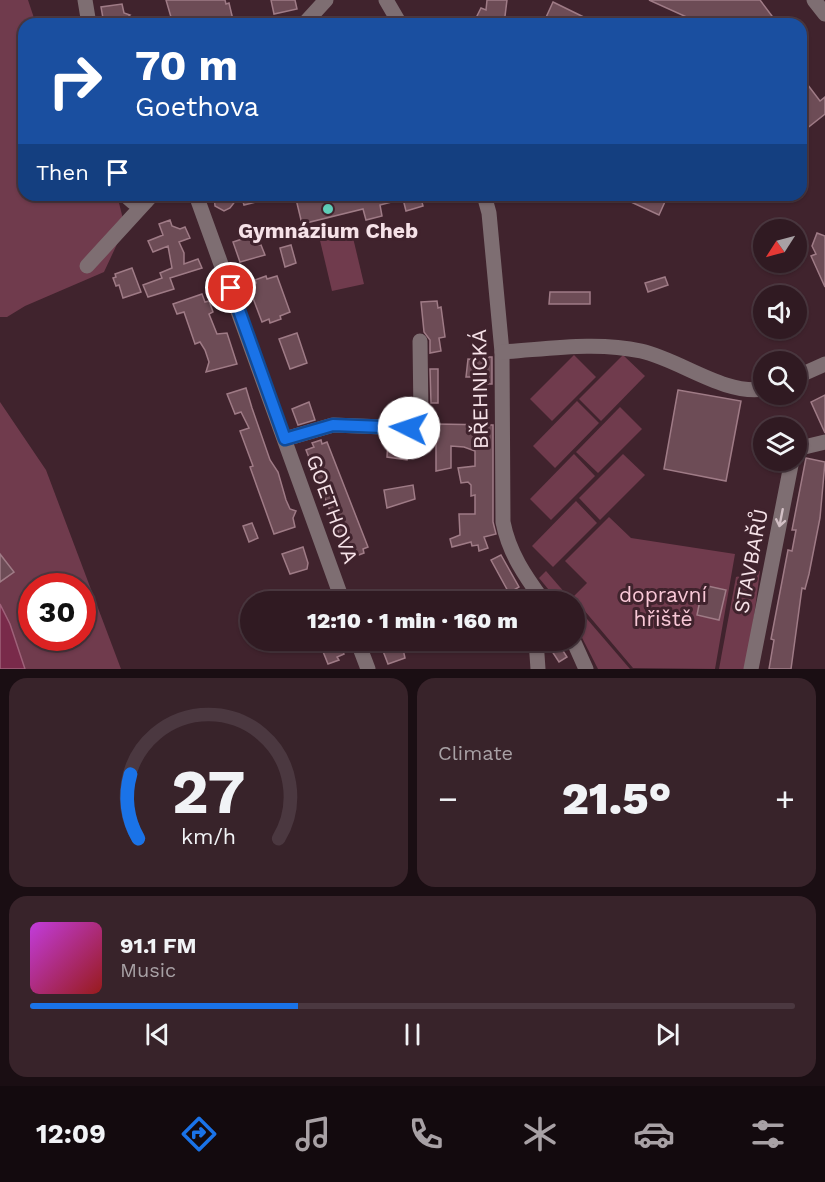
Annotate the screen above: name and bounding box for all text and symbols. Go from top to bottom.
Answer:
text: 70 m [135,41,238,90]
icon: right [36,42,114,120]
text: Goethova [135,91,259,123]
icon: arrive [101,156,134,189]
text: Then [36,160,89,185]
marker: Gymnázium Cheb [321,202,335,216]
place label: Gymnázium Cheb [238,218,418,243]
north arrow [753,219,807,273]
map controls [753,219,807,471]
pin [205,262,256,313]
icon: arrive [214,271,247,304]
button: sound [753,285,807,339]
street label: BŘEHNICKÁ [466,329,493,449]
button: search [753,351,807,405]
position arrow [377,396,441,460]
button: layers [753,417,807,471]
street label: GOETHOVA [301,451,364,567]
street label: STAVBAŘŮ [728,506,773,615]
one-way arrow [775,508,786,527]
speed limit sign: 30 [18,573,96,651]
park label: dopravní hřiště [619,582,708,631]
text: 12:10 · 1 min · 160 m [307,608,518,633]
text: Climate [438,741,513,765]
text: 27 [172,755,245,828]
text: 21.5° [562,772,671,825]
text: − [438,779,458,818]
text: + [775,779,795,818]
text: km/h [181,825,236,850]
text: 91.1 FM [120,933,196,958]
text: Music [120,958,176,982]
icon: previous [141,1018,174,1051]
icon: pause [396,1018,429,1051]
icon: next [651,1018,684,1051]
icon: directions [178,1113,220,1155]
icon: music [292,1113,334,1155]
icon: phone [405,1113,447,1155]
icon: climate [519,1113,561,1155]
icon: car [633,1113,675,1155]
icon: filters [747,1113,789,1155]
text: 12:09 [36,1118,106,1150]

